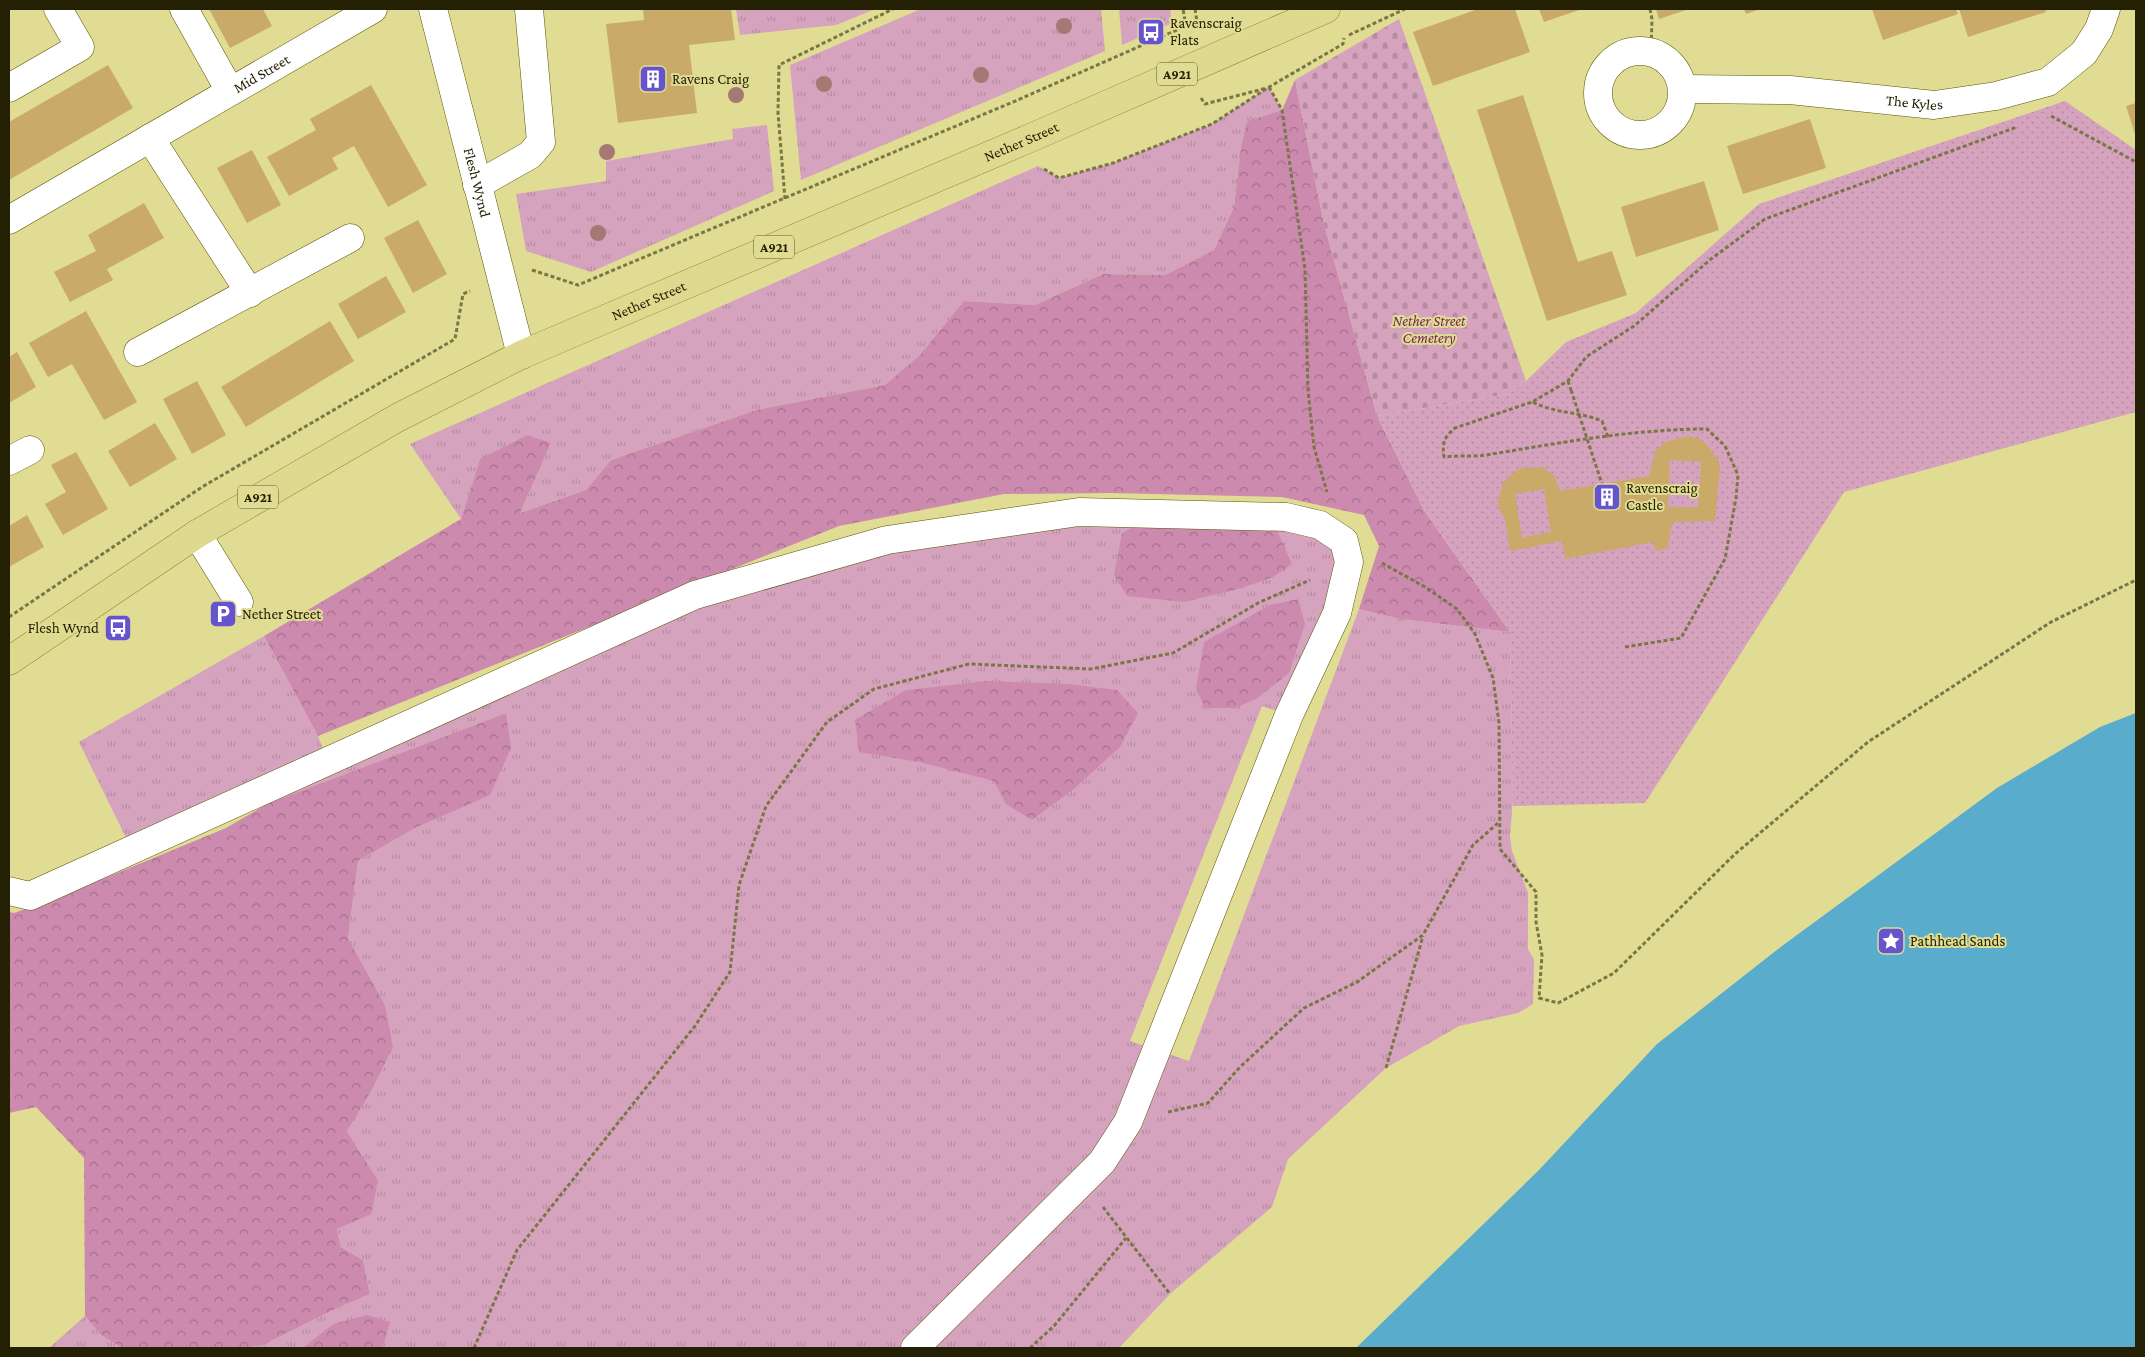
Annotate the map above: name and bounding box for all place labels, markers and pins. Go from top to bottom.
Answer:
place label: Ravenscraig Flats [1170,15,1242,48]
bus stop icon: Ravenscraig Flats [1136,17,1166,47]
building icon: Ravens Craig [638,64,668,94]
place label: Ravens Craig [672,71,749,88]
place label: Ravenscraig Castle [1626,480,1698,513]
building icon: Ravenscraig Castle [1592,482,1622,512]
parking icon: Nether Street [208,599,238,629]
place label: Nether Street [242,606,322,622]
bus stop icon: Flesh Wynd [103,613,133,643]
place label: Flesh Wynd [28,620,99,637]
place icon: Pathhead Sands [1876,926,1906,956]
place label: Pathhead Sands [1910,933,2005,949]

